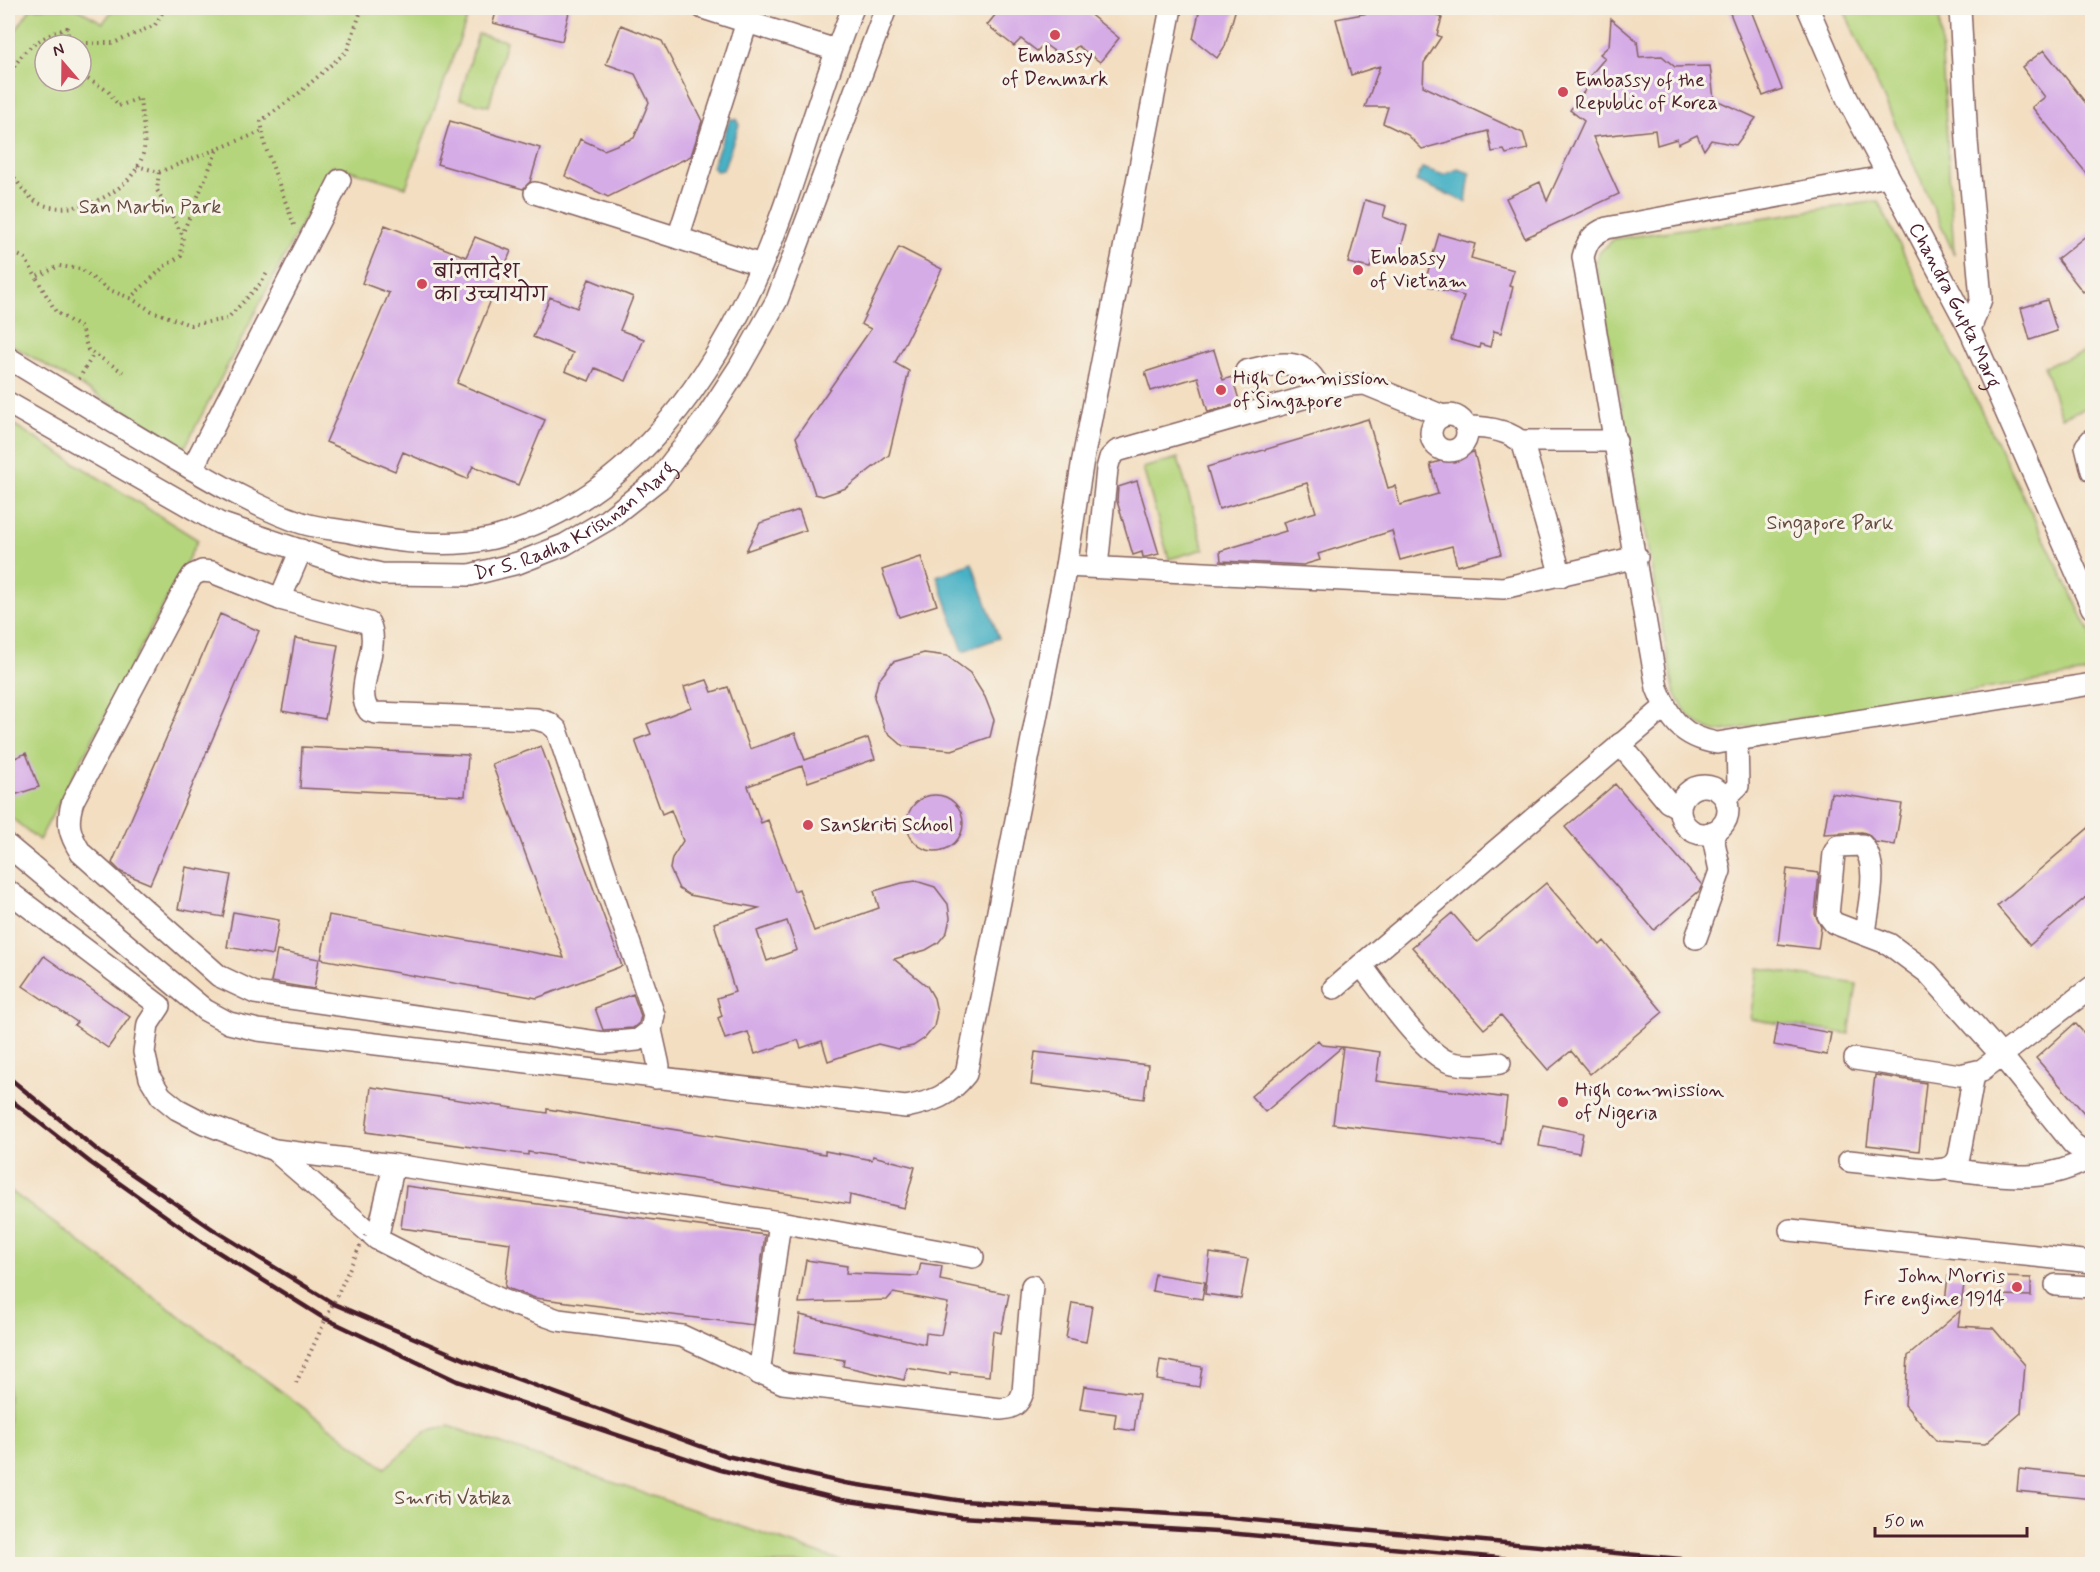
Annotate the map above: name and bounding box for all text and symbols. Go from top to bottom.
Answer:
marker: Embassy of Denmark [1048,28,1062,42]
north arrow [33,33,93,93]
text: N [50,39,67,62]
place label: Embassy of Denmark [1002,43,1108,93]
place label: Embassy of the Republic of Korea [1575,67,1718,117]
marker: Embassy of the Republic of Korea [1556,85,1570,99]
park label: San Martin Park [79,194,221,221]
street label: Chandra Gupta Marg [1902,218,2007,393]
place label: Embassy of Vietnam [1370,245,1467,295]
place label: बांग्लादेश का उच्चायोग [433,255,548,309]
marker: Embassy of Vietnam [1351,263,1365,277]
marker: बांग्लादेश का उच्चायोग [415,277,429,291]
place label: High Commission of Singapore [1233,365,1389,415]
marker: High Commission of Singapore [1214,383,1228,397]
street label: Dr S. Radha Krishnan Marg [471,456,683,587]
park label: Singapore Park [1767,510,1893,538]
place label: Sanskriti School [820,812,954,839]
marker: Sanskriti School [801,818,815,832]
place label: High commission of Nigeria [1575,1077,1724,1128]
marker: High commission of Nigeria [1556,1095,1570,1109]
place label: John Morris Fire engine 1914 [1864,1263,2005,1315]
marker: John Morris Fire engine 1914 [2010,1280,2024,1294]
park label: Smriti Vatika [394,1485,512,1512]
scale bar [1875,1500,2026,1538]
text: 50 m [1884,1510,1924,1534]

